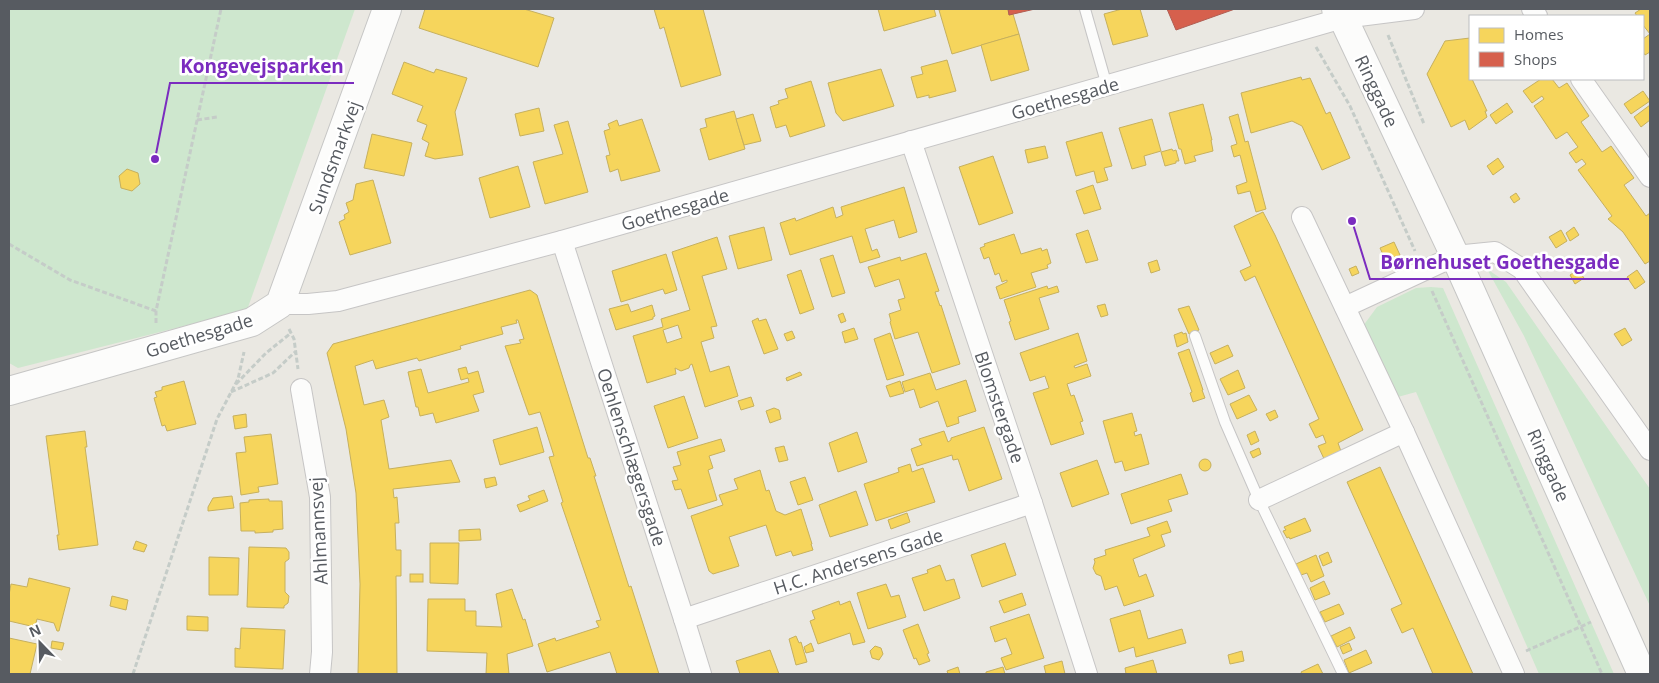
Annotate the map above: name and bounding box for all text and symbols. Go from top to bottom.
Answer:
legend [1469,15,1644,80]
text: Homes [1514,24,1564,44]
callout: Kongevejsparken [170,49,354,83]
text: Shops [1514,49,1557,69]
street label: Ringgade [1350,51,1404,131]
text: Kongevejsparken [180,53,344,79]
street label: Goethesgade [1008,71,1122,125]
street label: Sundsmarkvej [302,97,366,217]
street label: Goethesgade [618,182,732,236]
callout: Børnehuset Goethesgade [1370,245,1629,279]
text: Børnehuset Goethesgade [1380,249,1620,275]
street label: Goethesgade [142,307,256,363]
street label: Blomstergade [970,348,1030,466]
street label: Oehlenschlægersgade [592,365,672,549]
street label: Ringgade [1522,425,1576,505]
street label: Ahlmannsvej [303,476,333,586]
street label: H.C. Andersens Gade [770,522,946,600]
north arrow [15,618,65,668]
text: N [26,620,44,642]

